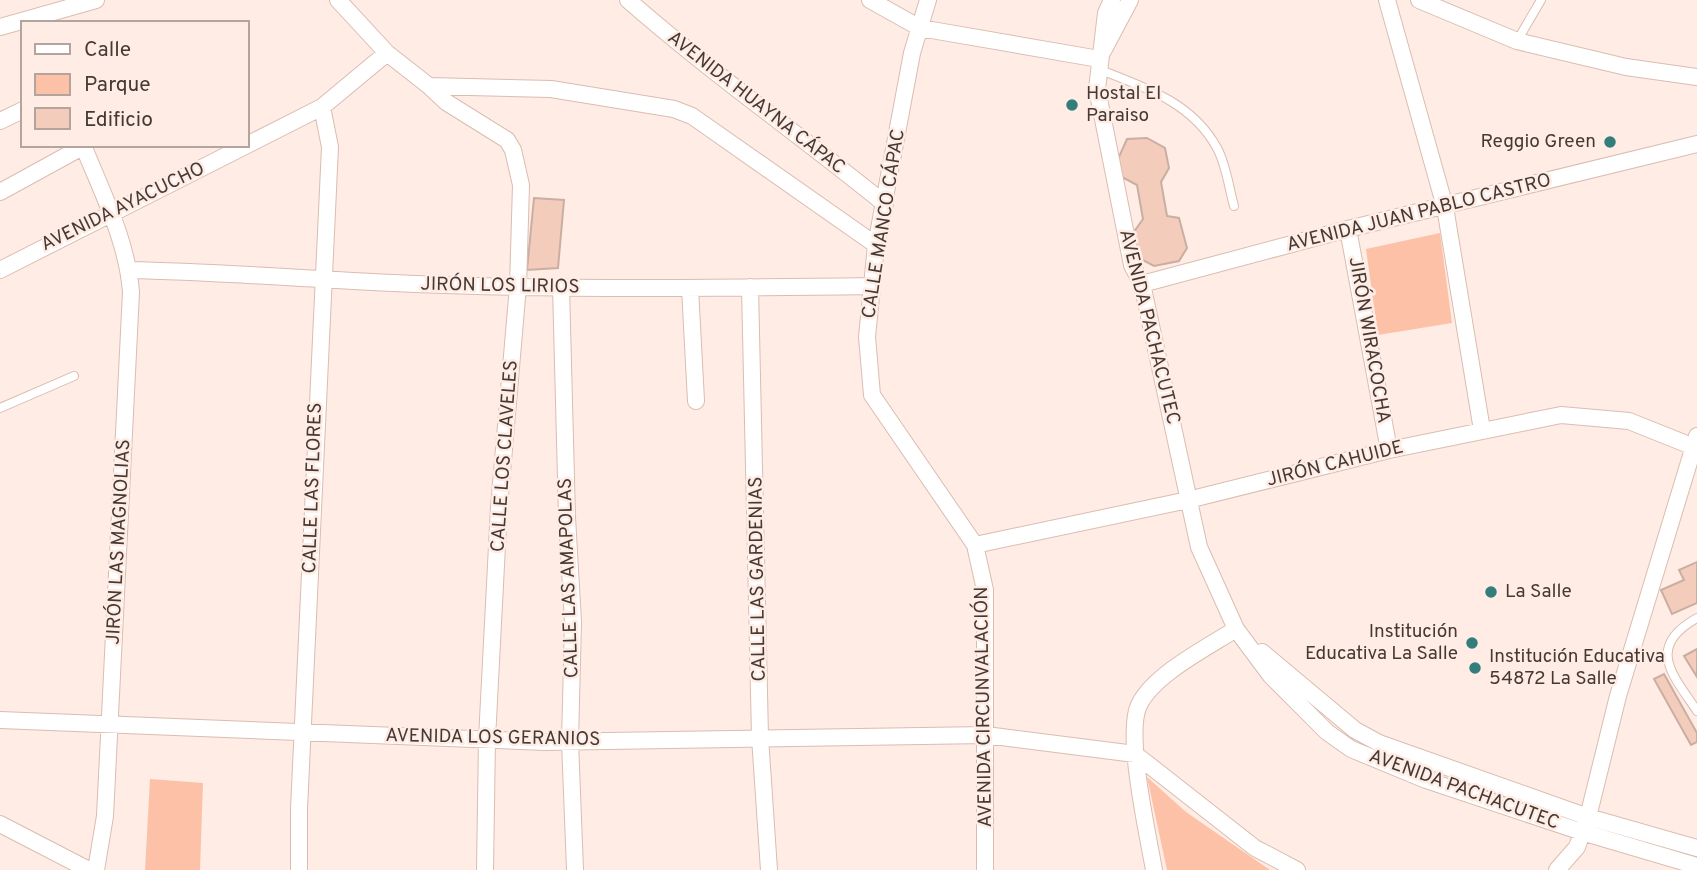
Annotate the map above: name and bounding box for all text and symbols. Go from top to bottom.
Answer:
legend [21,21,248,147]
street label: AVENIDA HUAYNA CÁPAC [662,25,850,180]
text: Calle [84,37,131,64]
text: Parque [84,72,151,99]
place label: Hostal El Paraiso [1086,82,1161,128]
marker: Hostal El Paraiso [1064,97,1080,113]
text: Edificio [84,107,153,134]
street label: CALLE MANCO CÁPAC [856,127,911,320]
place label: Reggio Green [1480,130,1596,154]
marker: Reggio Green [1602,134,1618,150]
street label: AVENIDA AYACUCHO [37,157,209,257]
street label: AVENIDA JUAN PABLO CASTRO [1284,168,1554,258]
street label: AVENIDA PACHACUTEC [1113,227,1185,427]
street label: JIRÓN WIRACOCHA [1343,255,1396,425]
street label: JIRÓN LOS LIRIOS [420,272,580,299]
street label: CALLE LOS CLAVELES [486,359,524,553]
street label: CALLE LAS FLORES [298,402,328,574]
street label: JIRÓN CAHUIDE [1264,434,1406,493]
street label: JIRÓN LAS MAGNOLIAS [101,439,136,645]
street label: CALLE LAS GARDENIAS [744,476,772,682]
street label: CALLE LAS AMAPOLAS [554,477,584,679]
place label: La Salle [1505,580,1572,604]
marker: La Salle [1483,584,1499,600]
street label: AVENIDA CIRCUNVALACIÓN [969,586,998,828]
place label: Institución Educativa La Salle [1305,620,1458,666]
marker: Institución Educativa La Salle [1464,635,1480,651]
place label: Institución Educativa 54872 La Salle [1489,645,1665,691]
marker: Institución Educativa 54872 La Salle [1467,660,1483,676]
street label: AVENIDA LOS GERANIOS [385,724,601,752]
street label: AVENIDA PACHACUTEC [1366,744,1562,836]

